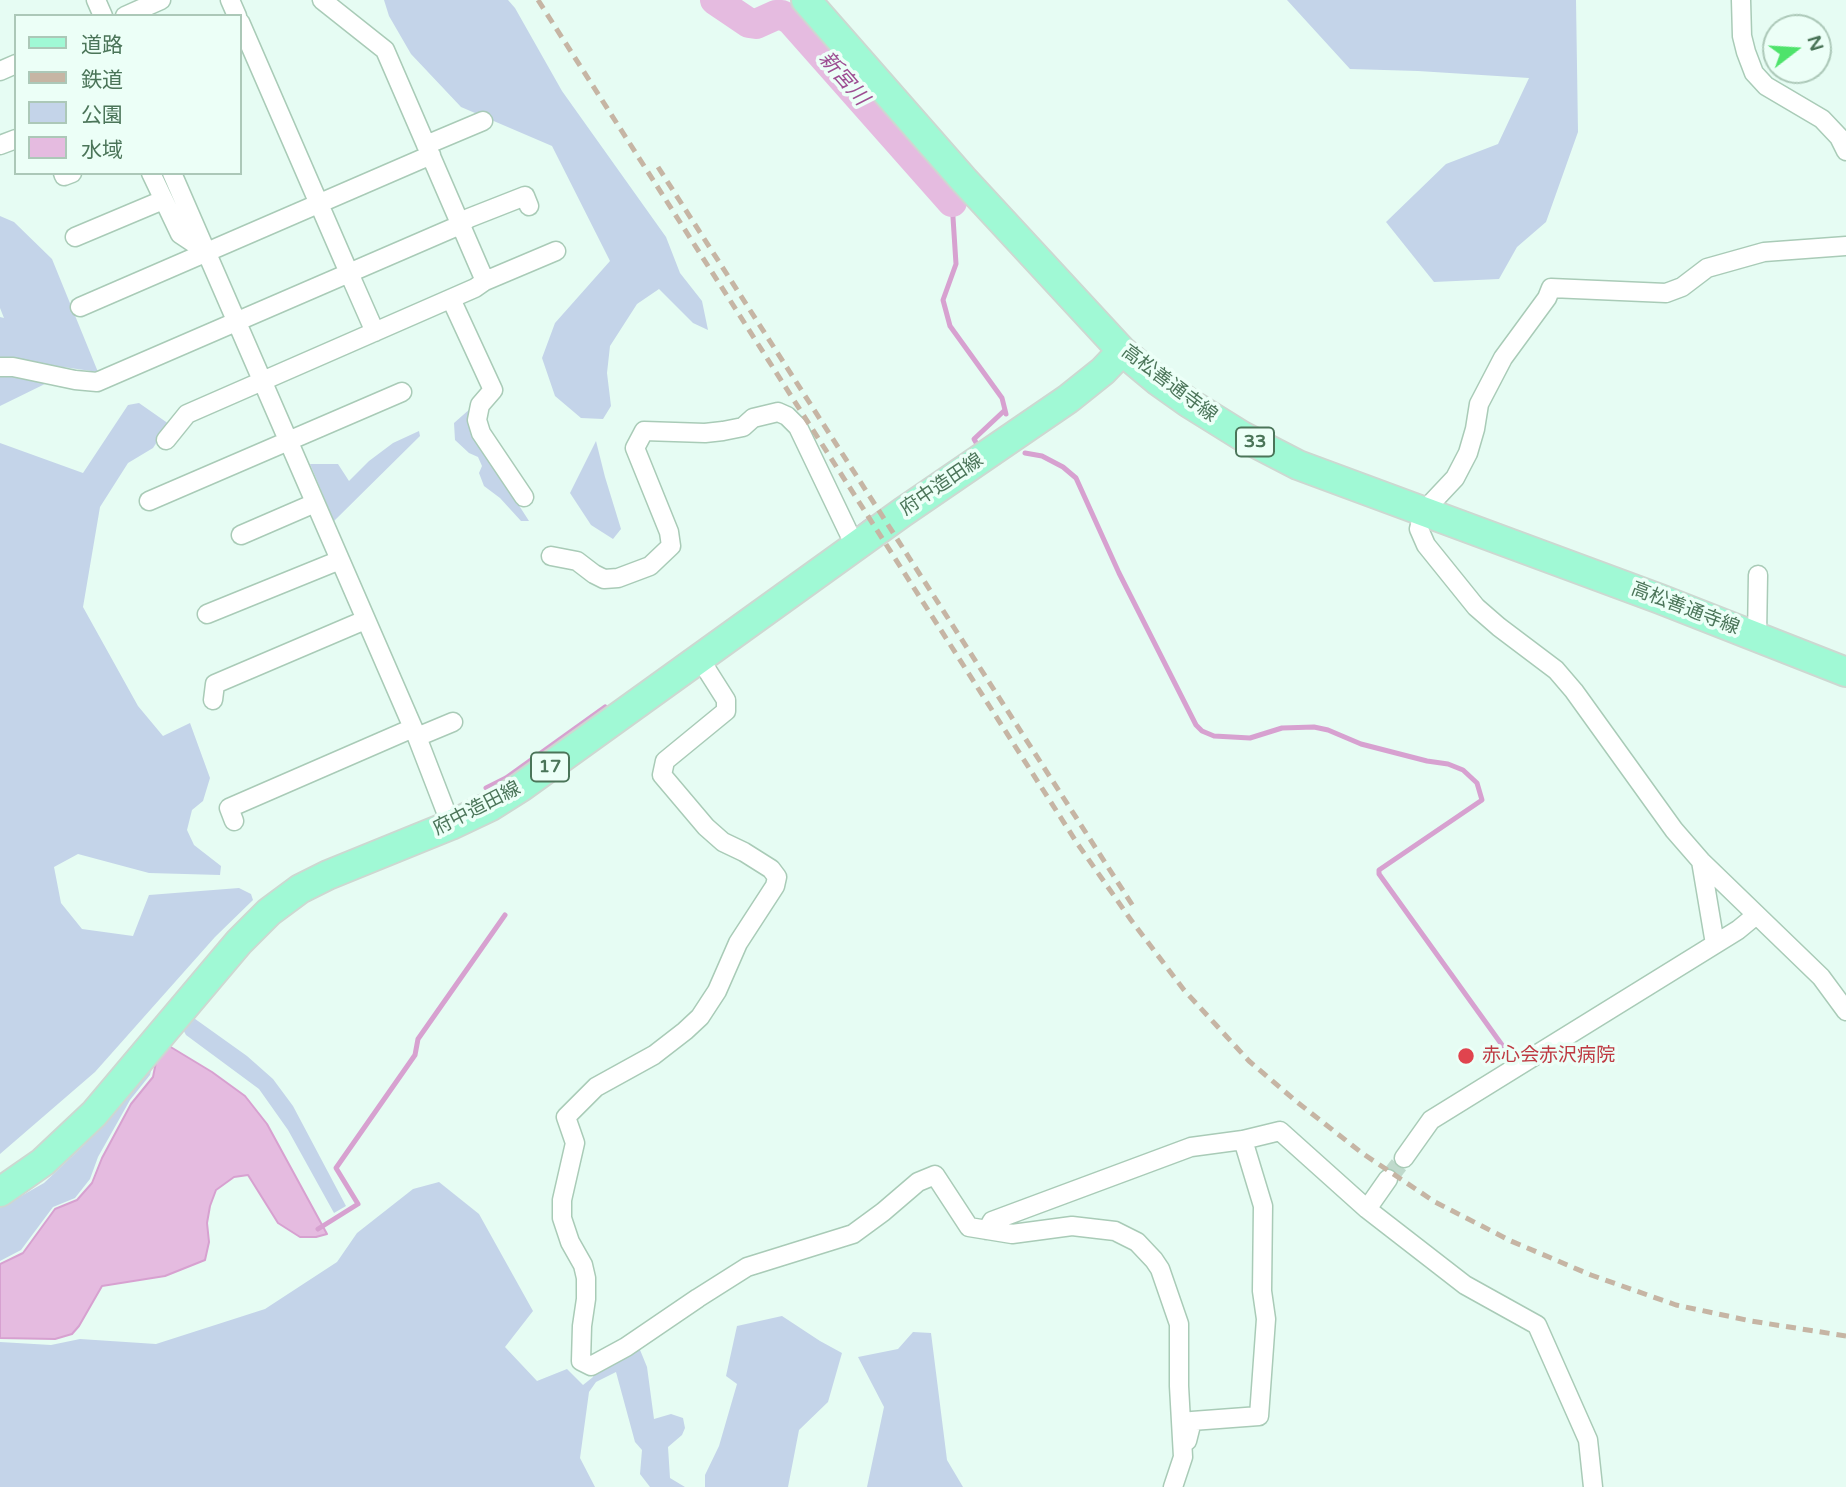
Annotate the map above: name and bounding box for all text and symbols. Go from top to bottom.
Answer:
legend [14,14,242,175]
north arrow [1762,14,1832,84]
text: 道路 [81,33,123,58]
text: N [1802,33,1828,54]
water label: 新宮川 [813,47,873,111]
text: 鉄道 [81,68,123,93]
text: 公園 [81,103,123,128]
text: 水域 [81,138,123,163]
street label: 高松善通寺線 [1117,341,1221,427]
road number: 33 [1236,428,1274,457]
street label: 府中造田線 [896,449,988,521]
street label: 高松善通寺線 [1628,578,1742,640]
road number: 17 [531,752,569,782]
street label: 府中造田線 [430,777,524,841]
place label: 赤心会赤沢病院 [1482,1045,1615,1067]
marker: 赤心会赤沢病院 [1456,1046,1476,1066]

